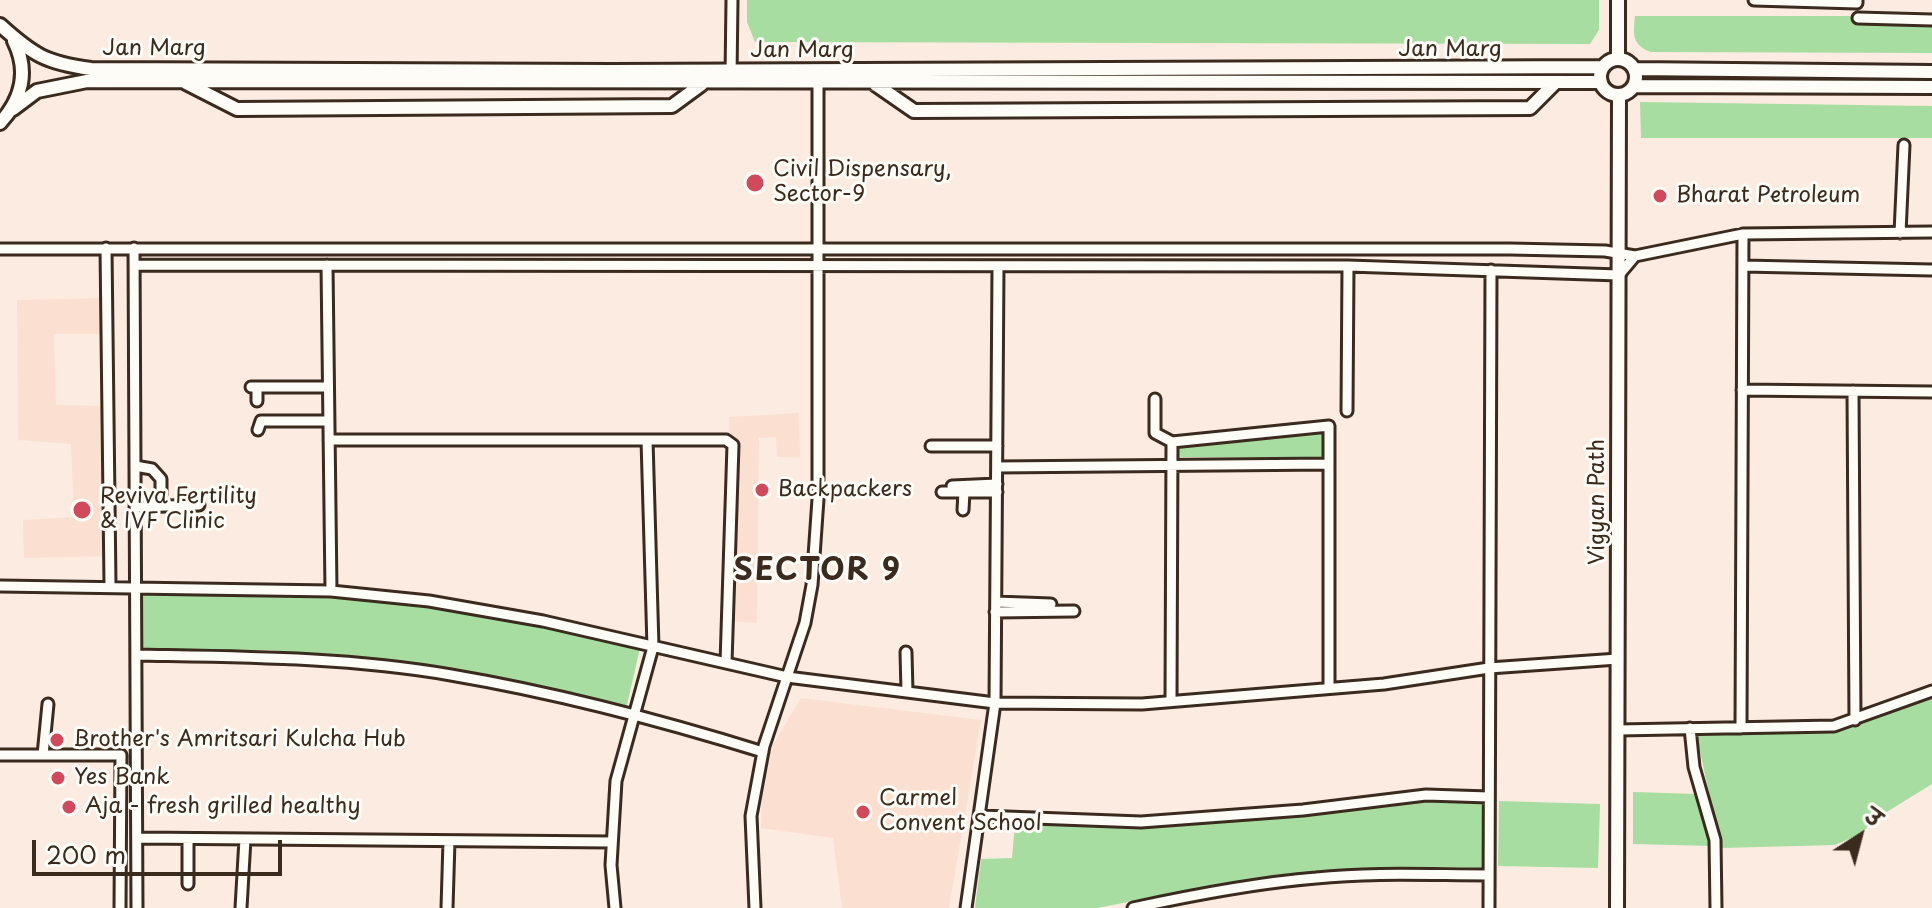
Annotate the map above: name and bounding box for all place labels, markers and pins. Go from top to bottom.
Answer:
place label: Civil Dispensary, Sector-9 [773,157,952,208]
marker: Civil Dispensary, Sector-9 [744,172,766,194]
place label: Bharat Petroleum [1676,183,1860,209]
marker: Bharat Petroleum [1651,187,1669,205]
place label: Backpackers [778,477,912,503]
marker: Backpackers [753,481,771,499]
place label: Reviva Fertility & IVF Clinic [100,484,257,536]
marker: Reviva Fertility & IVF Clinic [71,499,93,521]
place label: Brother's Amritsari Kulcha Hub [73,727,406,753]
marker: Brother's Amritsari Kulcha Hub [48,731,66,749]
place label: Yes Bank [74,765,170,791]
marker: Yes Bank [49,769,67,787]
place label: Carmel Convent School [879,786,1042,838]
place label: Aja - fresh grilled healthy [85,794,361,820]
marker: Aja - fresh grilled healthy [60,798,78,816]
marker: Carmel Convent School [854,803,872,821]

